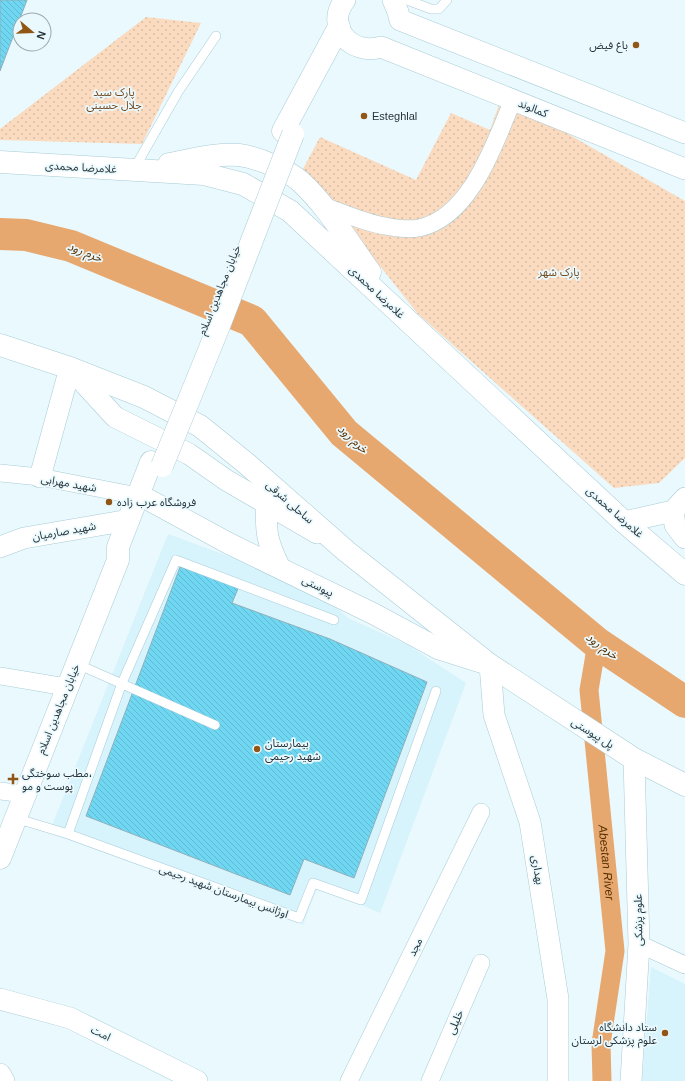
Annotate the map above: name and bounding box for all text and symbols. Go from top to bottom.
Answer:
north arrow [12,12,52,52]
text: N [34,30,48,41]
place label: باغ فیض [589,39,628,53]
marker: باغ فیض [631,40,641,50]
park label: پارک سید جلال حسینی [86,86,142,112]
street label: کمالوند [516,97,550,120]
place label: Esteghlal [372,110,417,122]
marker: Esteghlal [359,111,369,121]
street label: غلامرضا محمدی [45,159,117,176]
water label: خرم رود [65,239,105,267]
street label: خیابان مجاهدین اسلام [195,243,245,338]
street label: غلامرضا محمدی [346,263,408,322]
park label: پارک شهر [537,266,580,280]
water label: خرم رود [334,422,372,458]
street label: شهید مهرابی [40,472,98,495]
street label: ساحلی شرقی [263,478,316,527]
street label: غلامرضا محمدی [583,484,646,541]
place label: فروشگاه عرب زاده [117,496,196,509]
marker: فروشگاه عرب زاده [104,497,114,507]
street label: شهید صارمیان [31,519,97,544]
street label: پیوستی [299,573,336,601]
water label: خرم رود [582,630,621,664]
street label: خیابان مجاهدین اسلام [34,662,84,757]
street label: پل پیوستی [568,715,616,753]
place label: بیمارستان شهید رحیمی [265,737,321,763]
marker: بیمارستان شهید رحیمی [252,744,262,754]
place label: مطب سوختگی، پوست و مو [22,767,92,794]
marker: مطب سوختگی، پوست و مو [7,773,19,785]
water label: Abestan River [595,823,617,902]
street label: بهداری [529,855,546,886]
street label: اوژانس بیمارستان شهید رحیمی [157,862,290,921]
street label: علوم پزشکی [632,893,647,946]
street label: مجد [406,936,425,958]
street label: خلیلی [445,1008,467,1036]
place label: ستاد دانشگاه علوم پزشکی لرستان [572,1021,657,1048]
street label: امت [89,1023,113,1043]
marker: ستاد دانشگاه علوم پزشکی لرستان [660,1028,670,1038]

